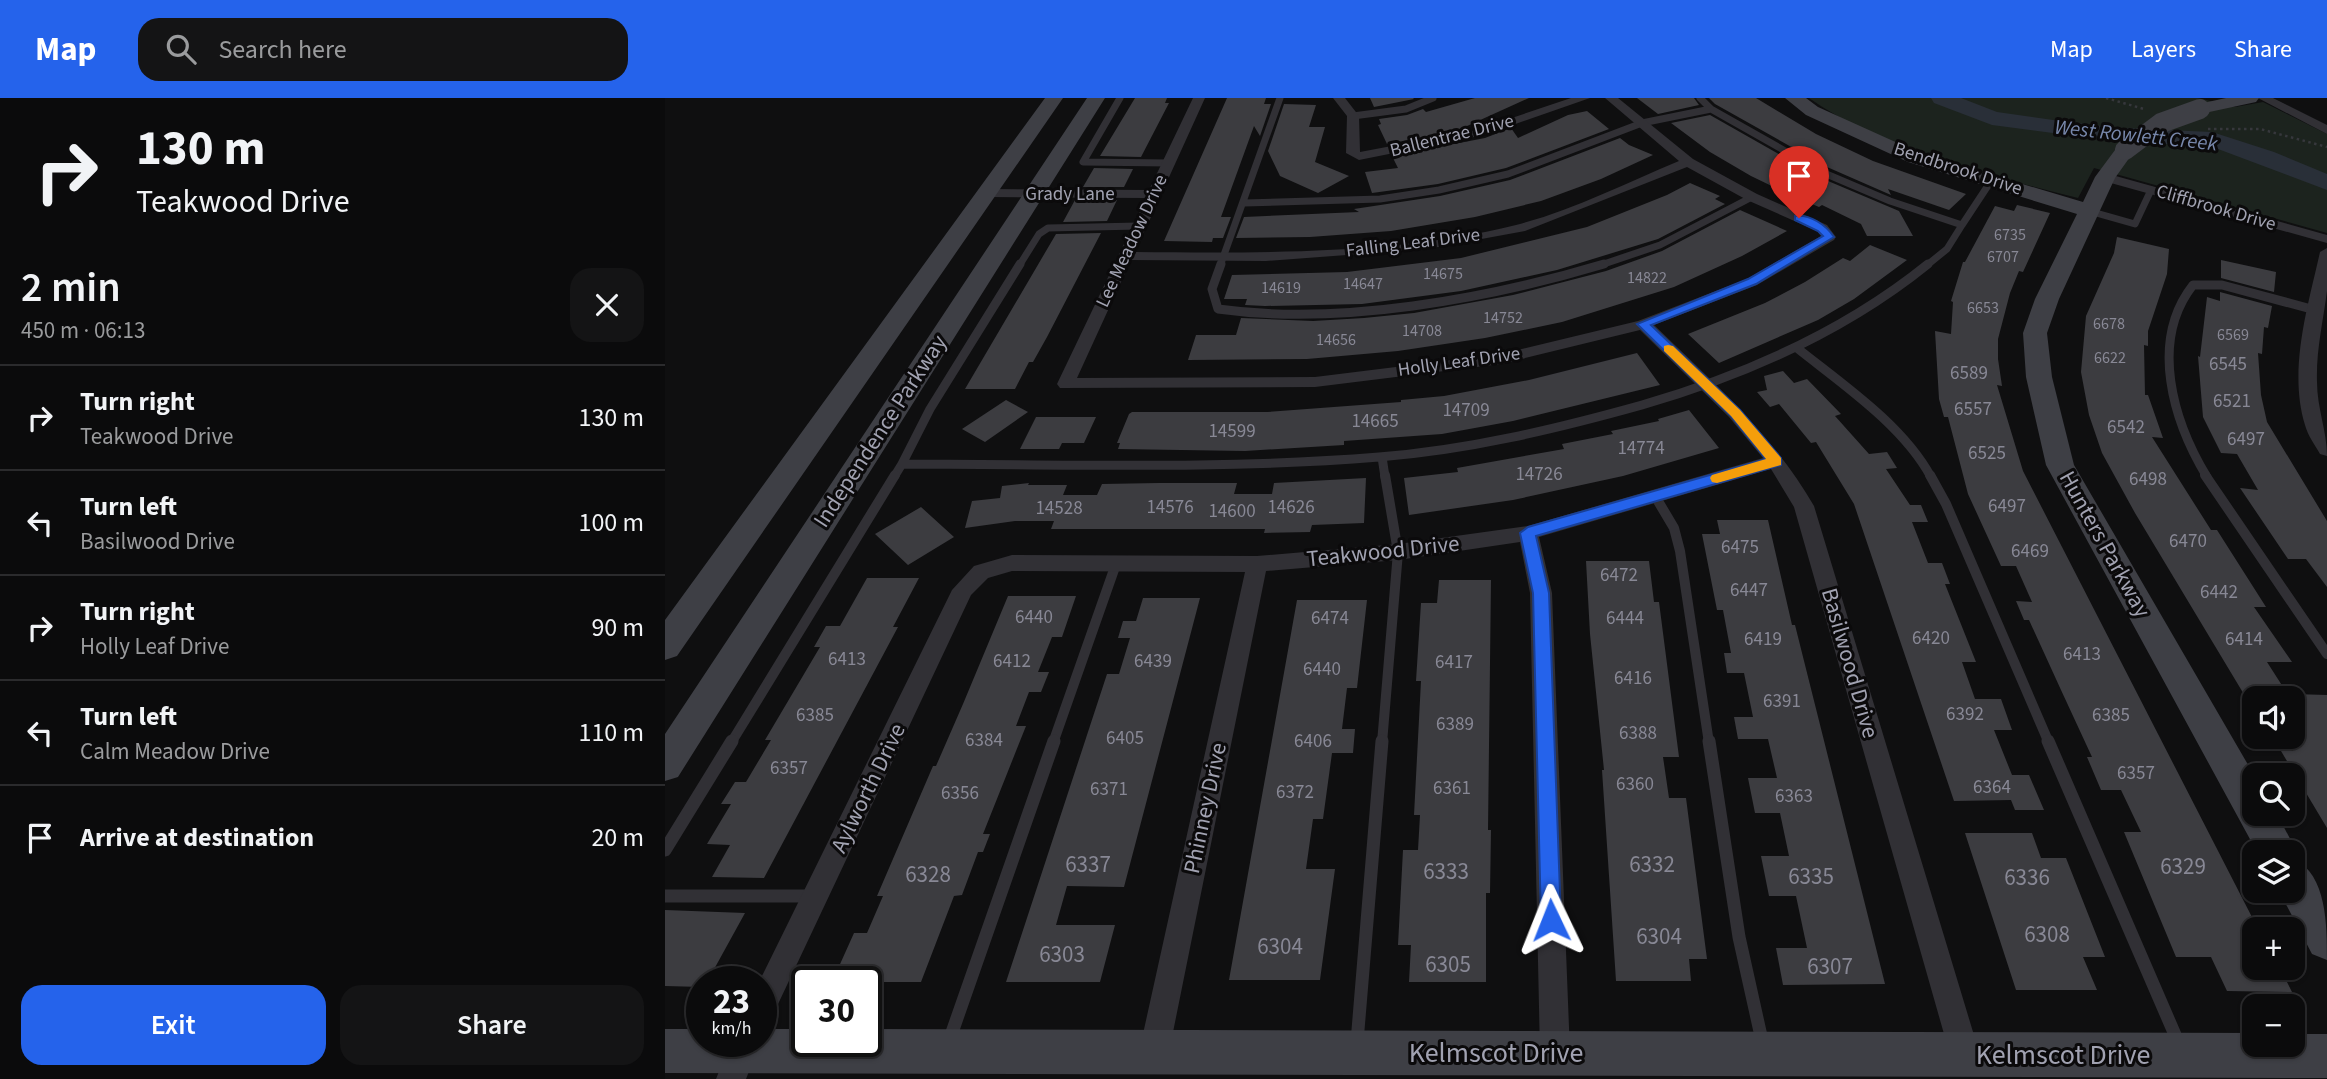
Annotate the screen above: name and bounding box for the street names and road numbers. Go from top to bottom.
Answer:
street label: Ballentrae Drive [1387,108,1517,164]
street label: Bendbrook Drive [1890,136,2026,202]
street label: Lee Meadow Drive [1089,170,1175,312]
street label: Cliffbrook Drive [2153,178,2279,238]
street label: Grady Lane [1025,181,1115,208]
street label: Falling Leaf Drive [1344,221,1482,265]
street label: Independence Parkway [805,328,955,534]
street label: Holly Leaf Drive [1396,340,1522,384]
street label: Hunters Parkway [2051,465,2159,623]
street label: Teakwood Drive [1305,527,1461,575]
street label: Basilwood Drive [1813,584,1887,742]
street label: Aylworth Drive [822,718,914,858]
street label: Phinney Drive [1175,739,1235,877]
street label: Kelmscot Drive [1409,1033,1583,1073]
street label: Kelmscot Drive [1976,1035,2150,1075]

